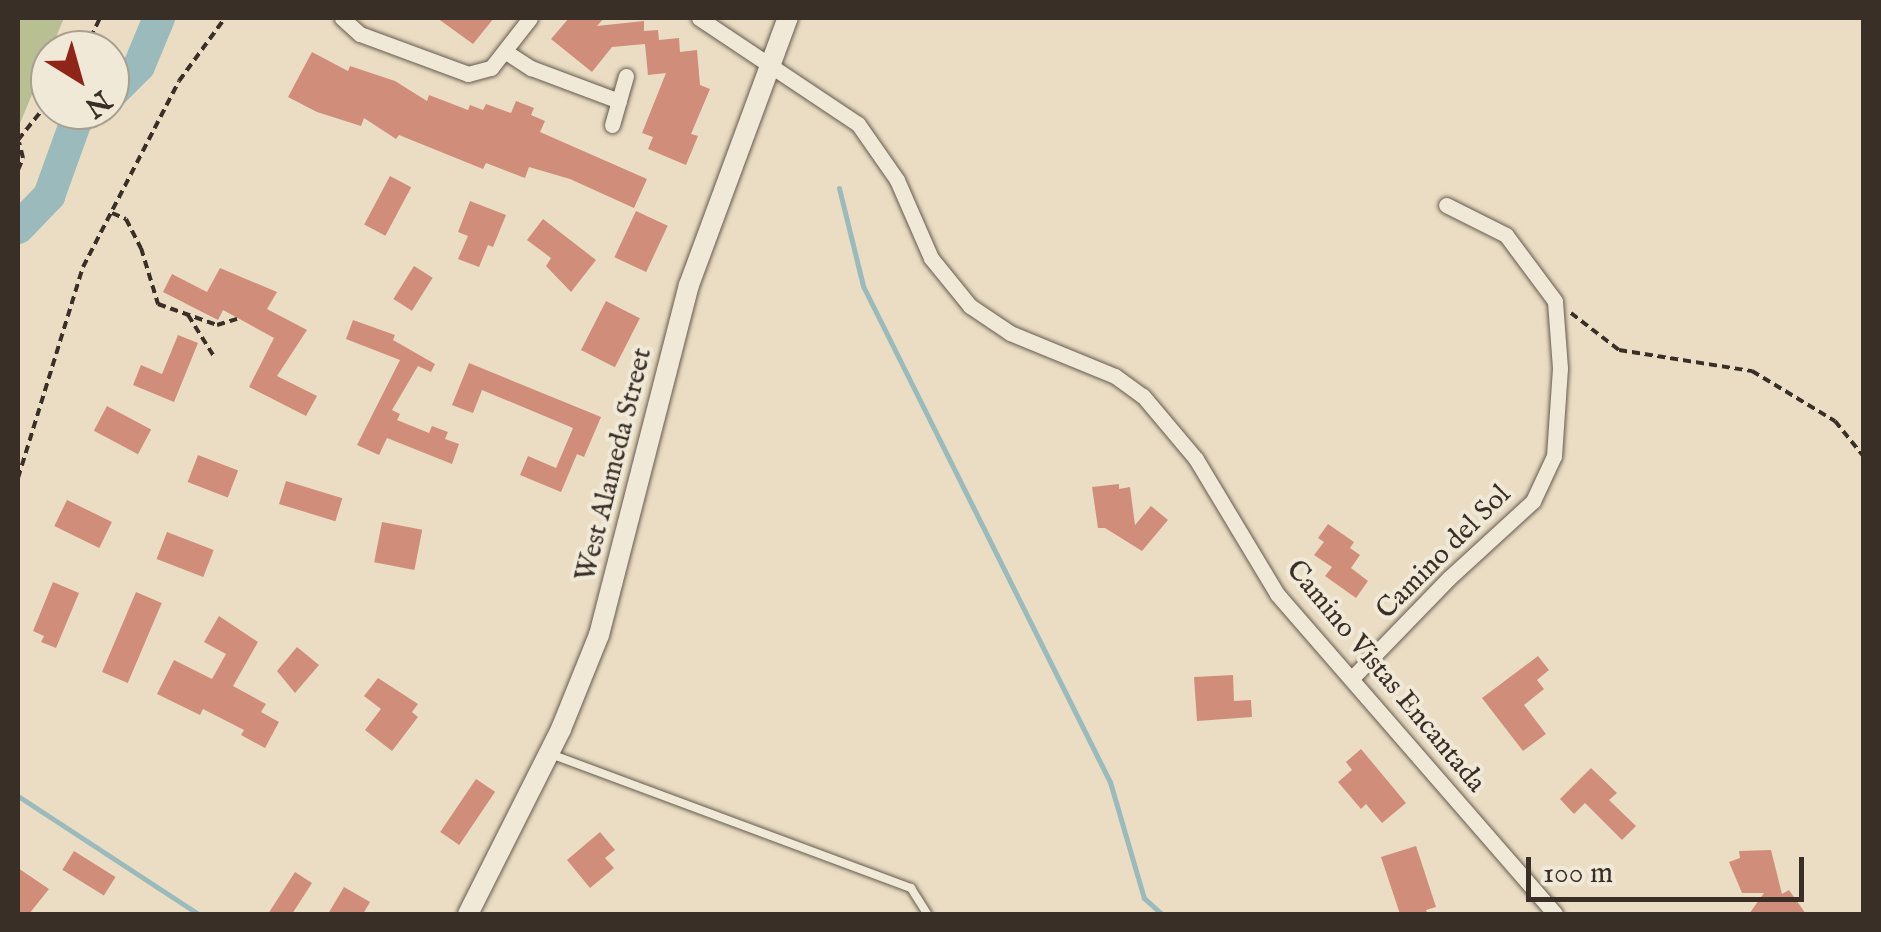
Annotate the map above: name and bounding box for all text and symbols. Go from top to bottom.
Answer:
north arrow [30,30,130,130]
text: N [77,81,117,124]
street label: West Alameda Street [570,345,660,585]
street label: Camino del Sol [1370,479,1518,627]
street label: Camino Vistas Encantada [1278,554,1492,800]
scale bar [1531,837,1808,899]
text: 100 m [1543,855,1613,893]

